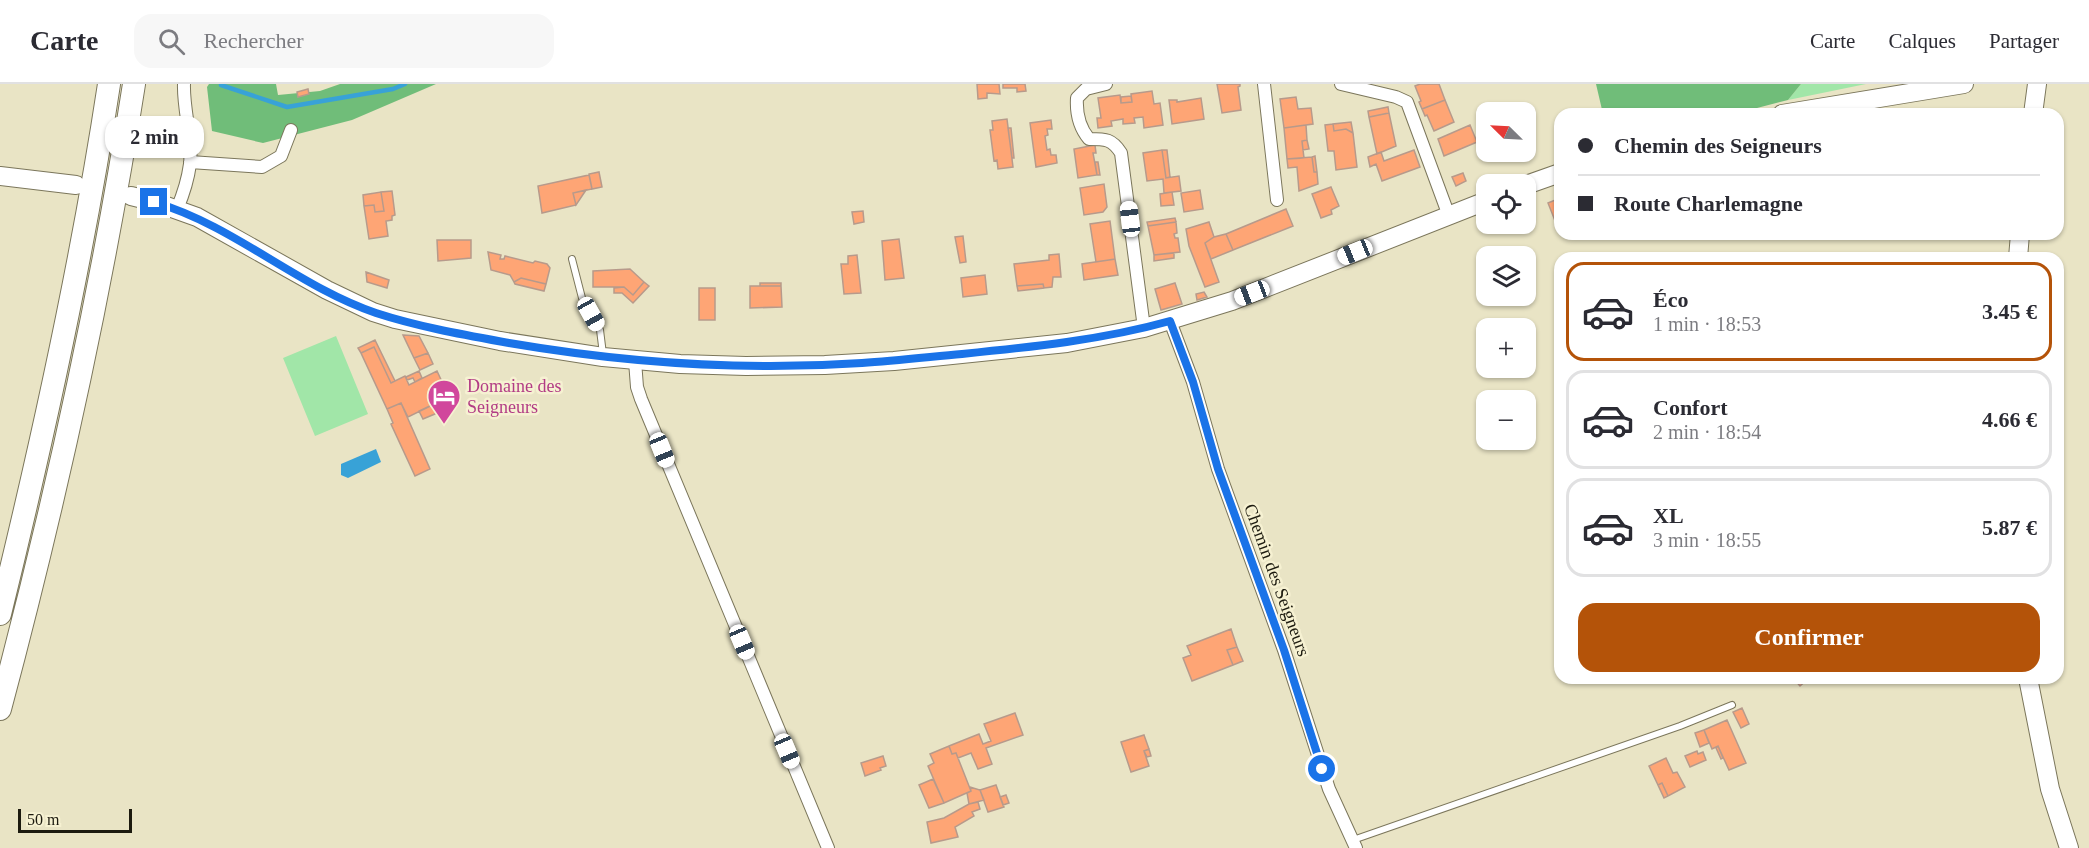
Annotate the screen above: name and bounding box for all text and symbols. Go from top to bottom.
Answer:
search box [134,14,554,68]
text: Carte [30,25,98,56]
icon: search [155,25,188,58]
text: Rechercher [203,28,304,53]
text: Carte [1810,29,1855,53]
text: Calques [1888,29,1956,53]
text: Partager [1989,29,2059,53]
north arrow [1476,102,1536,162]
map controls [1476,102,1536,450]
callout: 2 min [104,115,204,157]
text: 2 min [130,126,179,148]
text: Chemin des Seigneurs [1614,133,1822,158]
button: locate [1476,174,1536,234]
route end [140,188,167,215]
text: Route Charlemagne [1614,191,1803,216]
car [1119,200,1141,238]
car [1335,237,1375,267]
button: layers [1476,246,1536,306]
car [1232,278,1272,308]
icon: car [1581,285,1635,339]
text: Éco [1653,287,1688,312]
car [574,294,608,334]
text: 3.45 € [1982,299,2037,324]
text: 1 min · 18:53 [1653,313,1761,335]
button: + [1476,318,1536,378]
place label: Domaine des Seigneurs [467,376,561,417]
hotel icon: Domaine des Seigneurs [426,378,462,425]
button: − [1476,390,1536,450]
icon: car [1581,393,1635,447]
text: Confort [1653,395,1728,420]
text: 4.66 € [1982,407,2037,432]
text: 2 min · 18:54 [1653,421,1761,443]
car [647,430,677,470]
street label: Chemin des Seigneurs [1240,501,1314,659]
icon: car [1581,501,1635,555]
text: XL [1653,503,1684,528]
text: 5.87 € [1982,515,2037,540]
text: 3 min · 18:55 [1653,529,1761,551]
button: Confirmer [1578,603,2040,672]
car [727,622,757,662]
car [772,731,802,771]
route start [1308,755,1335,782]
scale bar [18,806,132,834]
text: 50 m [27,811,59,828]

